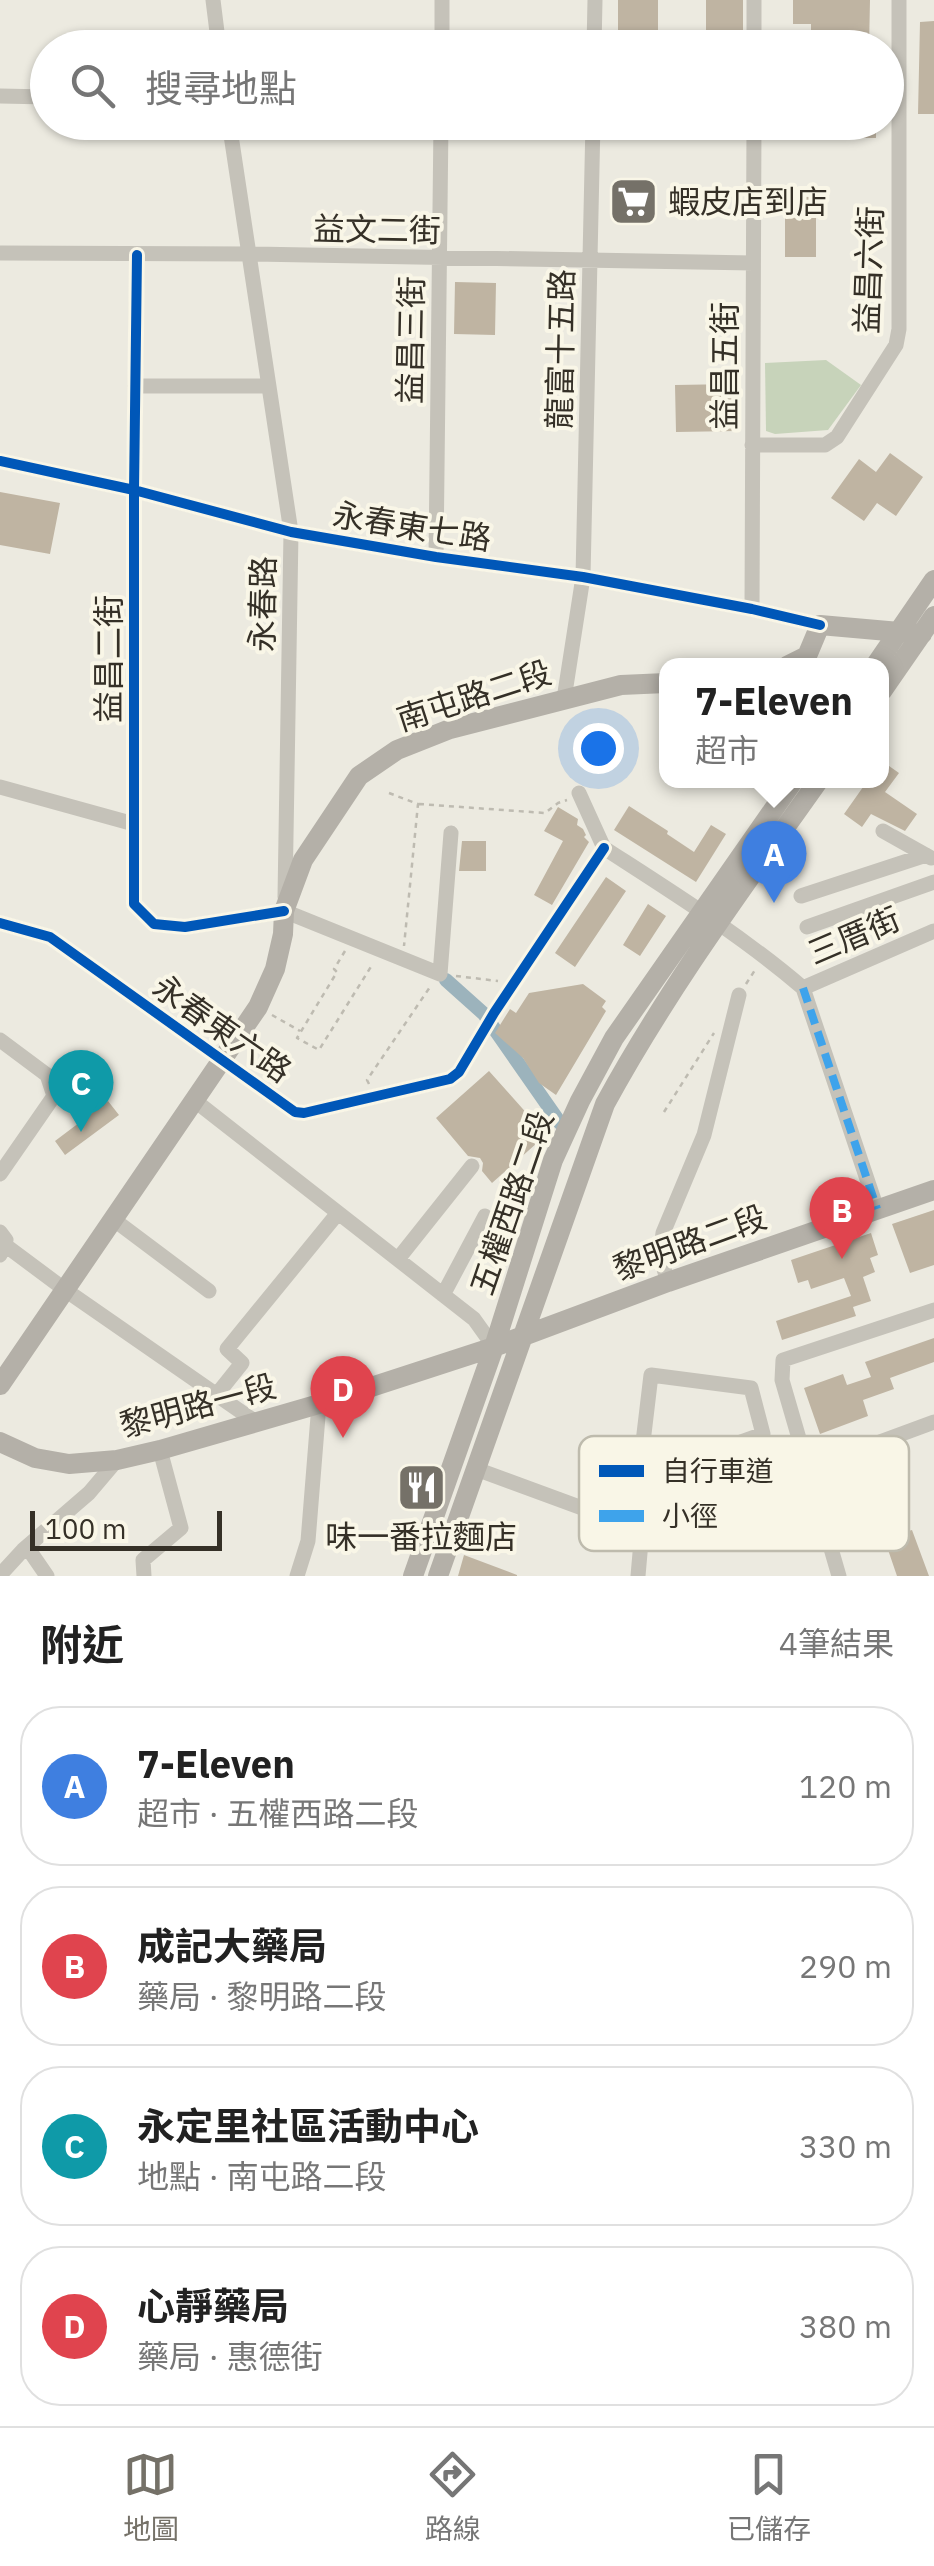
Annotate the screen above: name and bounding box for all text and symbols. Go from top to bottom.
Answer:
search box [30,30,904,140]
icon: search [65,58,120,113]
text: 搜尋地點 [145,63,297,112]
supermarket icon: 蝦皮店到店 [607,176,659,228]
place label: 蝦皮店到店 [668,180,828,222]
street label: 益昌六街 [845,205,891,335]
street label: 益文二街 [313,207,441,251]
street label: 龍富十五路 [538,269,582,429]
street label: 益昌三街 [388,276,432,404]
street label: 益昌五街 [703,302,745,430]
street label: 永春東七路 [330,493,494,559]
street label: 永春路 [240,556,284,652]
street label: 益昌二街 [87,595,129,723]
street label: 南屯路二段 [391,650,556,740]
popup [659,658,889,788]
text: 7-Eleven [695,676,853,725]
your location [573,723,624,774]
text: 超市 [695,729,759,771]
pin: A [742,820,806,903]
street label: 三厝街 [801,897,906,973]
street label: 永春東六路 [145,965,300,1091]
pin: C [48,1050,114,1132]
street label: 五權西路二段 [460,1105,562,1300]
pin: B [810,1176,874,1259]
street label: 黎明路二段 [607,1195,772,1289]
pin: D [310,1356,376,1438]
street label: 黎明路一段 [115,1364,280,1446]
legend [579,1436,909,1551]
text: 自行車道 [662,1452,774,1489]
restaurant icon: 味一番拉麵店 [395,1461,447,1513]
text: 小徑 [662,1497,718,1534]
scale bar [30,1506,222,1551]
text: 100 m [45,1510,126,1547]
place label: 味一番拉麵店 [325,1515,517,1557]
text: 附近 [40,1617,124,1672]
text: 4筆結果 [779,1622,894,1664]
text: 7-Eleven [137,1739,295,1788]
text: A [64,1765,85,1807]
text: 120 m [799,1765,892,1807]
text: 超市 · 五權西路二段 [137,1792,419,1834]
text: 成記大藥局 [137,1921,327,1970]
text: B [64,1945,85,1987]
text: 290 m [799,1945,892,1987]
text: 藥局 · 黎明路二段 [137,1975,387,2017]
text: 永定里社區活動中心 [137,2101,479,2150]
text: C [64,2125,85,2167]
text: 330 m [799,2125,892,2167]
text: 地點 · 南屯路二段 [137,2155,387,2197]
text: 心靜藥局 [137,2281,289,2330]
text: D [63,2305,86,2347]
text: 380 m [799,2305,892,2347]
text: 藥局 · 惠德街 [137,2335,323,2377]
tab: 地圖 [123,2447,179,2547]
tab: 路線 [425,2447,481,2547]
tab: 已儲存 [727,2447,811,2547]

